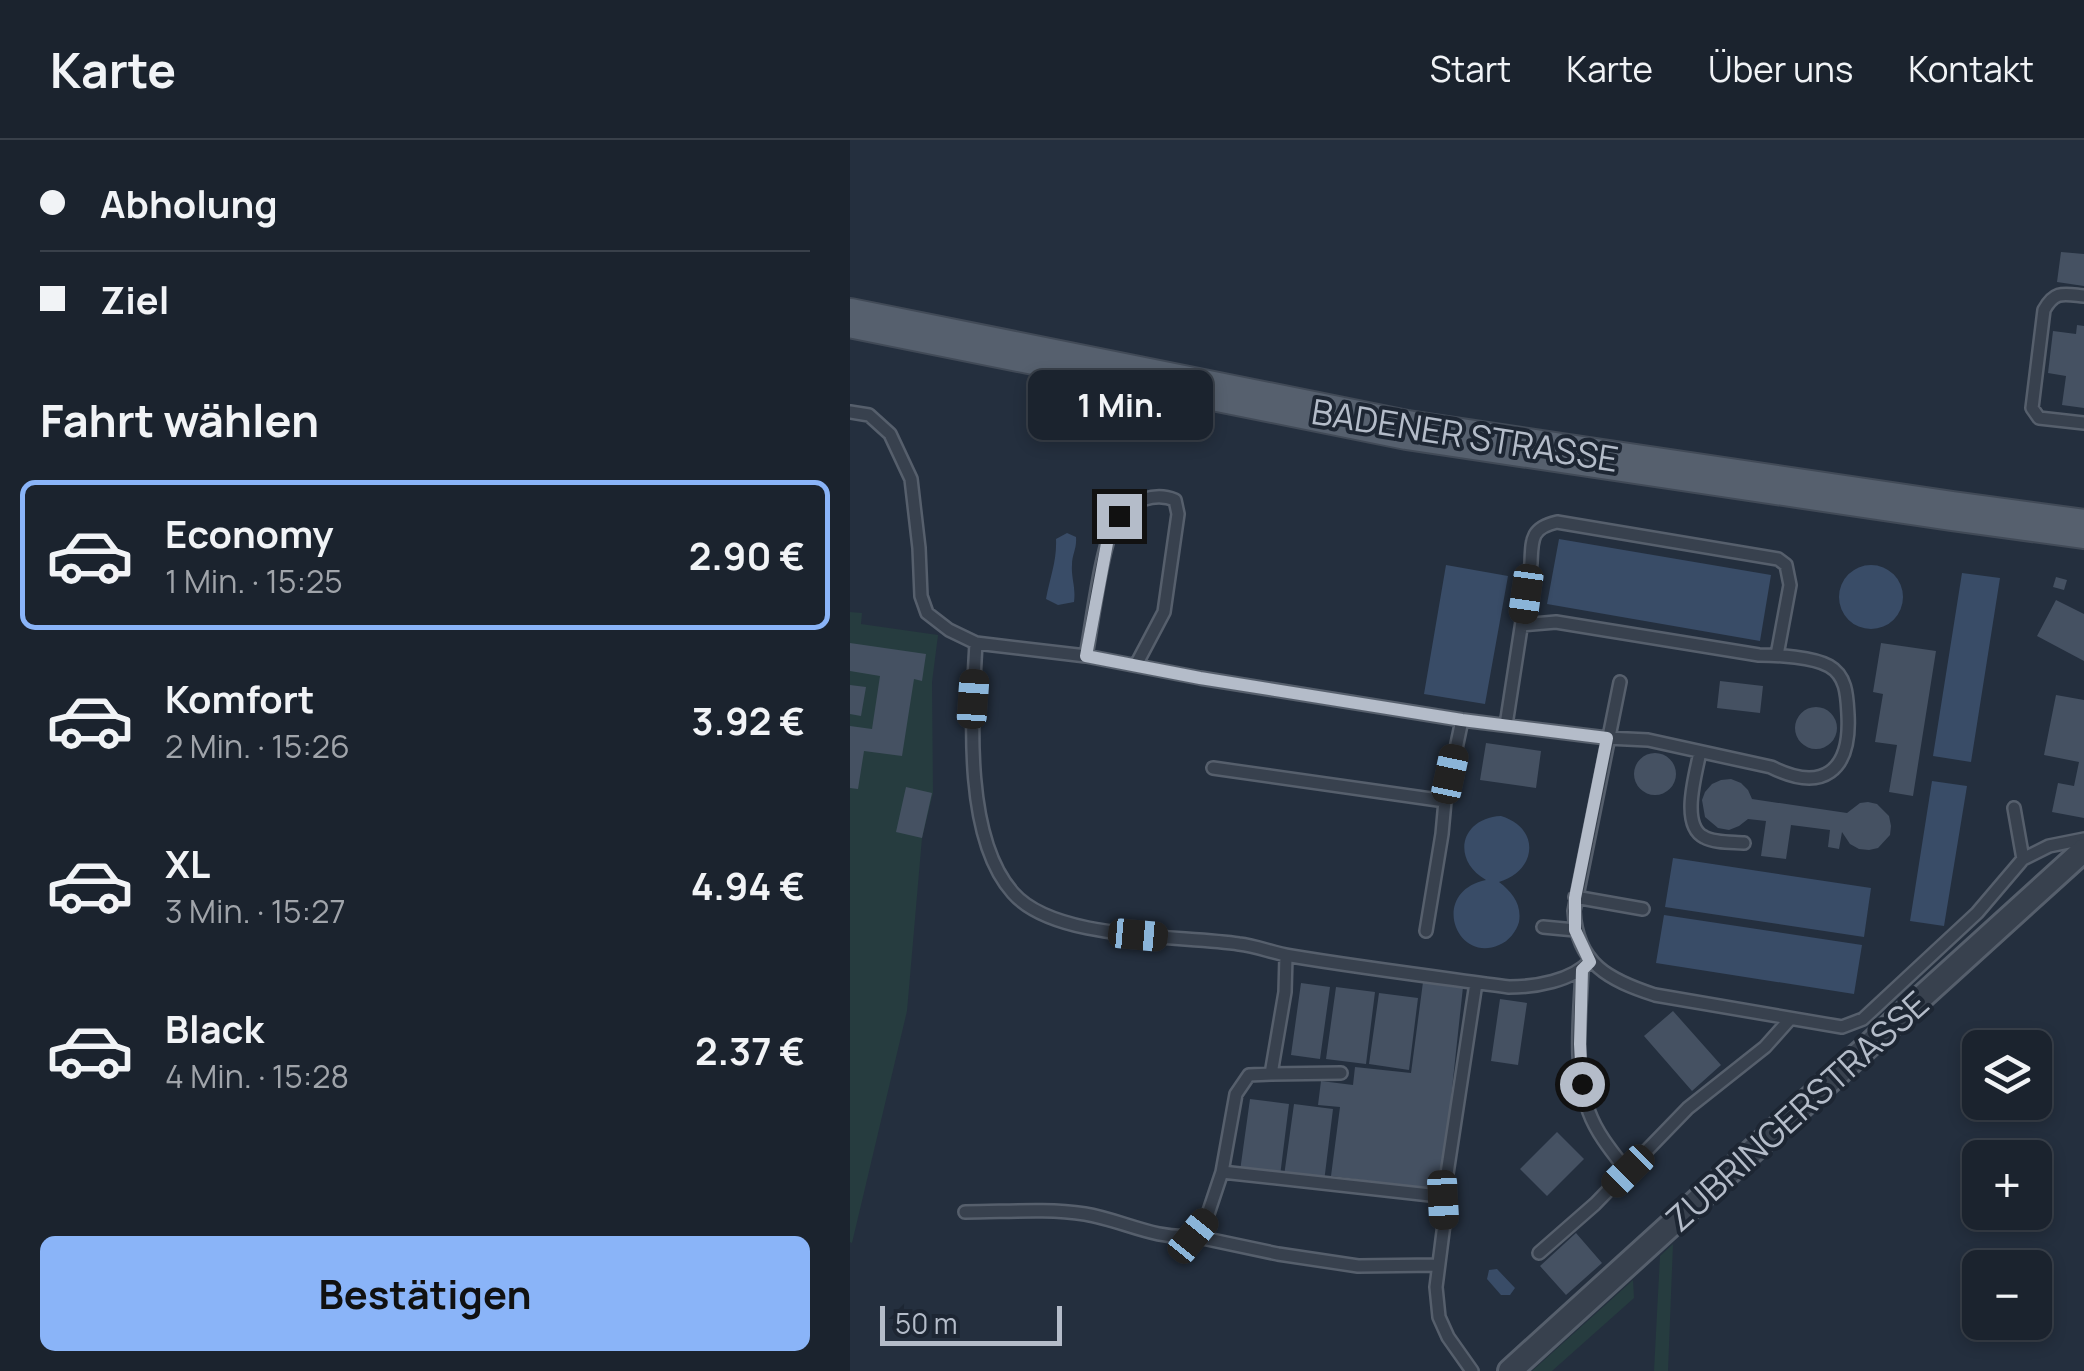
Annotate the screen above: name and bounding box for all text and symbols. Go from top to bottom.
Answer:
text: Karte [50,37,176,102]
text: Start [1430,45,1511,93]
text: Karte [1566,45,1653,93]
text: Über uns [1708,45,1853,93]
text: Kontakt [1908,45,2034,93]
text: Abholung [100,177,278,229]
text: Ziel [100,273,169,325]
callout: 1 Min. [1026,371,1212,441]
text: 1 Min. [1077,383,1164,427]
street label: BADENER STRASSE [1308,387,1622,483]
text: Fahrt wählen [40,389,319,451]
route end [1097,494,1142,539]
text: Economy [165,507,334,559]
icon: car [45,510,135,600]
text: 2.90 € [689,529,805,581]
text: 1 Min. · 15:25 [165,559,343,603]
car [1507,562,1545,626]
car [956,668,990,730]
text: Komfort [165,672,314,724]
icon: car [45,675,135,765]
text: 3.92 € [692,694,805,746]
text: 2 Min. · 15:26 [165,724,350,768]
car [1429,742,1471,806]
text: XL [165,837,210,889]
icon: car [45,840,135,930]
text: 4.94 € [691,859,805,911]
text: 3 Min. · 15:27 [165,889,345,933]
car [1107,917,1169,953]
street label: ZUBRINGERSTRASSE [1655,980,1939,1242]
text: Black [165,1002,264,1054]
icon: car [45,1005,135,1095]
text: 2.37 € [695,1024,805,1076]
map controls [1962,1030,2052,1340]
button: layers [1962,1030,2052,1120]
text: 4 Min. · 15:28 [165,1054,349,1098]
route start [1560,1062,1605,1107]
car [1596,1139,1660,1203]
button: + [1962,1140,2052,1230]
car [1426,1169,1460,1231]
car [1162,1203,1224,1269]
button: Bestätigen [40,1236,810,1351]
button: − [1962,1250,2052,1340]
scale bar [880,1301,1062,1346]
text: 50 m [895,1304,958,1342]

